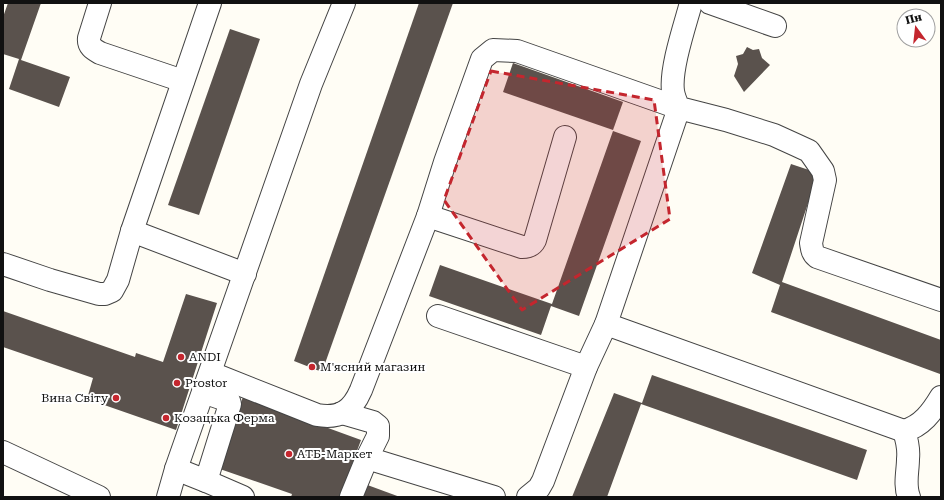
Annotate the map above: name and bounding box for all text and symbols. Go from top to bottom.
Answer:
north arrow [896,8,936,48]
text: Пн [904,10,924,27]
place label: ANDI [189,350,221,364]
marker: ANDI [176,352,186,362]
place label: М'ясний магазин [320,360,425,374]
marker: М'ясний магазин [307,362,317,372]
place label: Prostor [185,376,227,390]
marker: Prostor [172,378,182,388]
place label: Вина Світу [41,391,109,405]
marker: Вина Світу [111,393,121,403]
place label: Козацька Ферма [174,411,275,425]
marker: Козацька Ферма [161,413,171,423]
place label: АТБ-Маркет [297,447,373,461]
marker: АТБ-Маркет [284,449,294,459]

